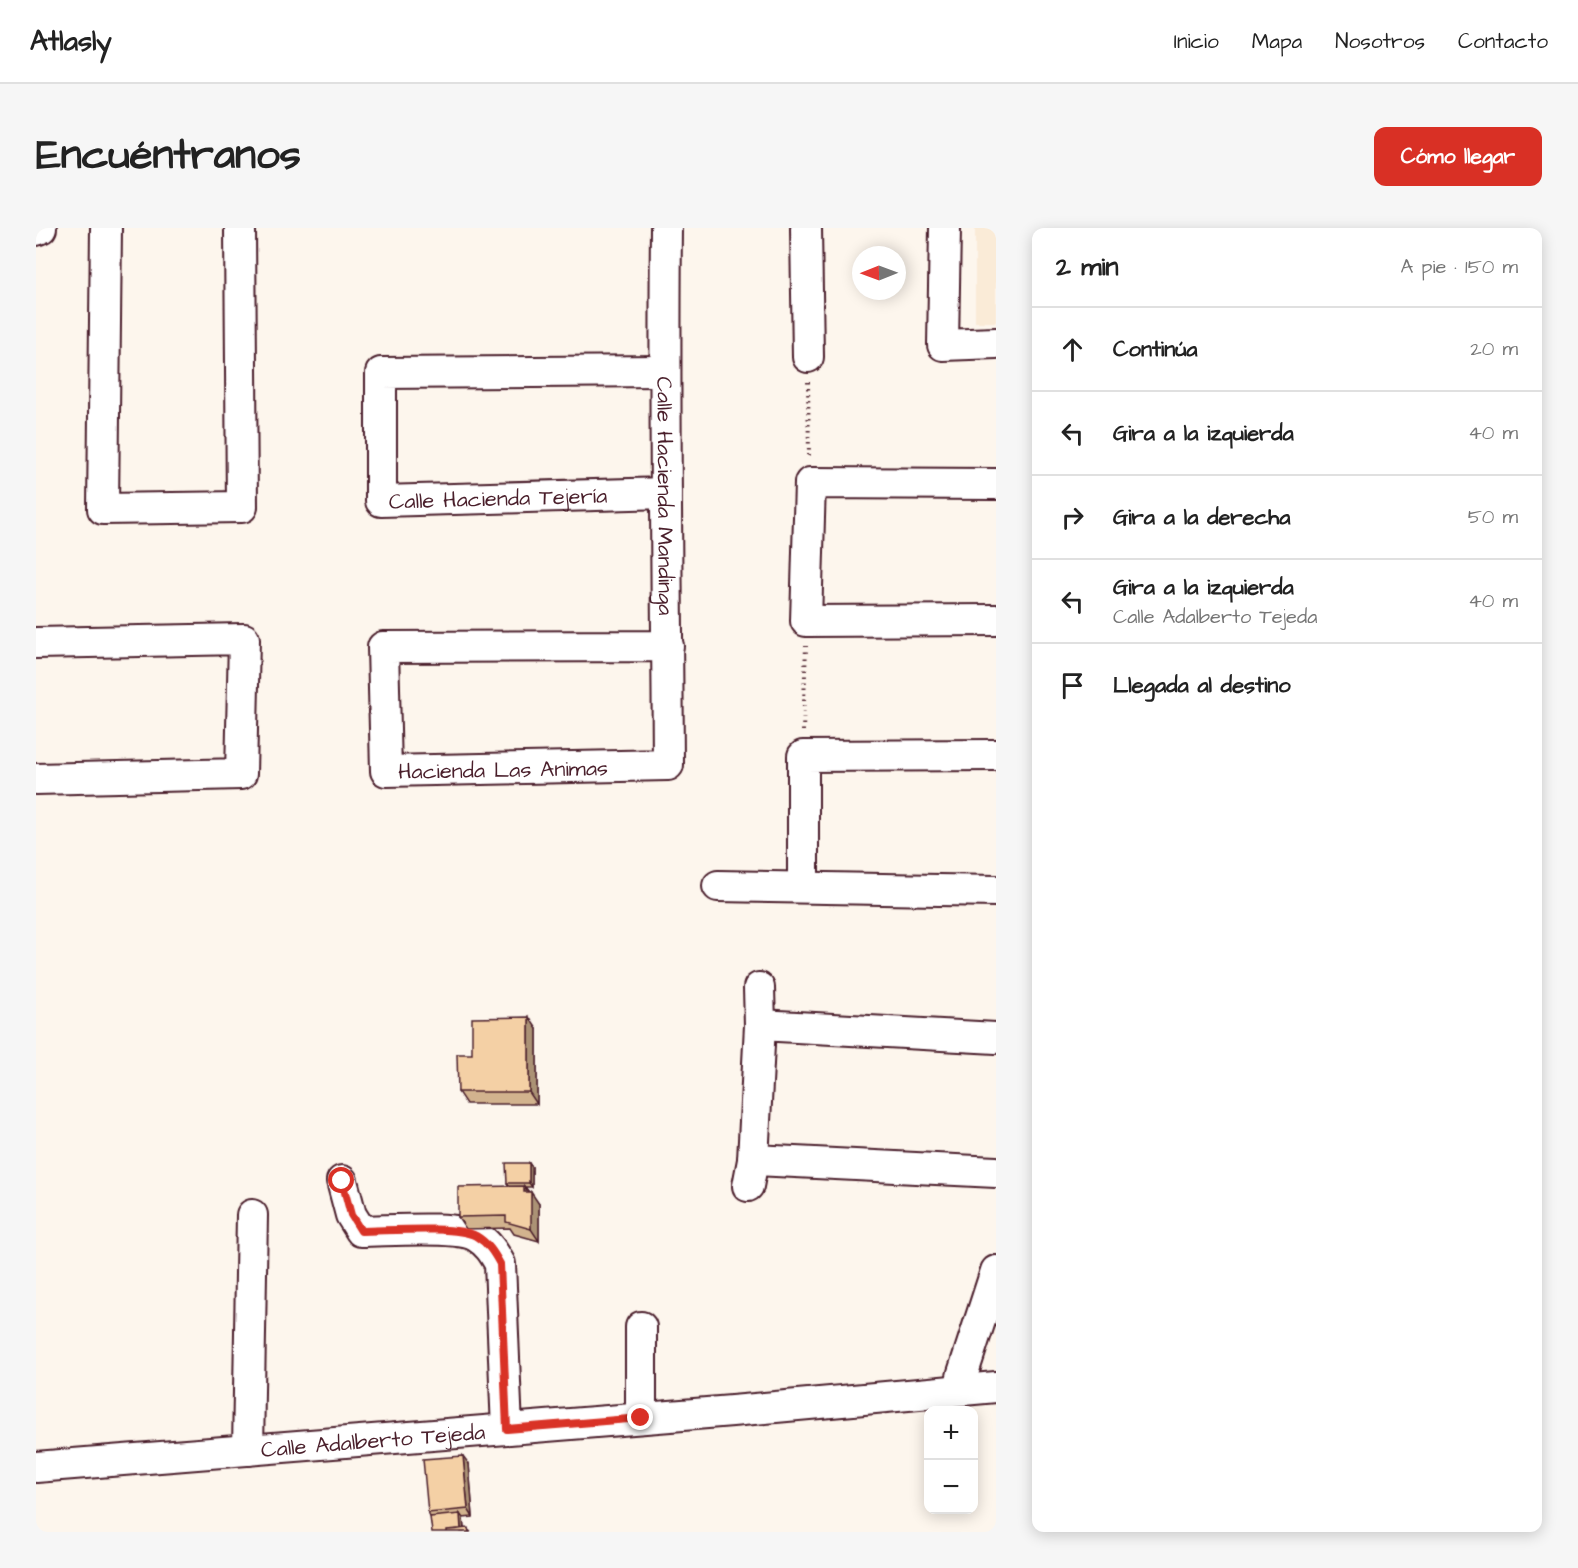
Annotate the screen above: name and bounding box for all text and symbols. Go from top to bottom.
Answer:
text: Atlasly [30,22,112,61]
text: Inicio [1174,27,1219,56]
text: Mapa [1252,27,1302,56]
text: Nosotros [1335,27,1425,56]
text: Contacto [1458,27,1548,56]
text: Encuéntranos [36,127,301,185]
button: Cómo llegar [1374,127,1542,186]
north arrow [852,246,906,300]
text: 2 min [1056,249,1118,285]
text: A pie · 150 m [1400,253,1518,281]
icon: ahead [1056,333,1089,366]
text: Continúa [1113,334,1198,365]
text: 20 m [1470,335,1518,363]
street label: Calle Hacienda Mandinga [648,376,681,616]
icon: left [1056,417,1089,450]
text: Gira a la izquierda [1113,418,1294,449]
text: 40 m [1468,419,1518,447]
street label: Calle Hacienda Tejería [388,481,608,518]
icon: right [1056,501,1089,534]
text: Gira a la derecha [1113,502,1290,533]
text: 50 m [1468,503,1518,531]
text: Gira a la izquierda [1113,572,1294,603]
icon: left [1056,585,1089,618]
text: 40 m [1468,587,1518,615]
text: Calle Adalberto Tejeda [1113,603,1317,631]
icon: arrive [1056,669,1089,702]
text: Llegada al destino [1113,670,1291,701]
street label: Hacienda Las Animas [398,753,608,788]
route start [328,1167,354,1193]
route end [627,1404,653,1430]
map controls [924,1406,978,1514]
button: + [924,1406,978,1460]
street label: Calle Adalberto Tejeda [260,1417,486,1466]
button: − [924,1460,978,1514]

